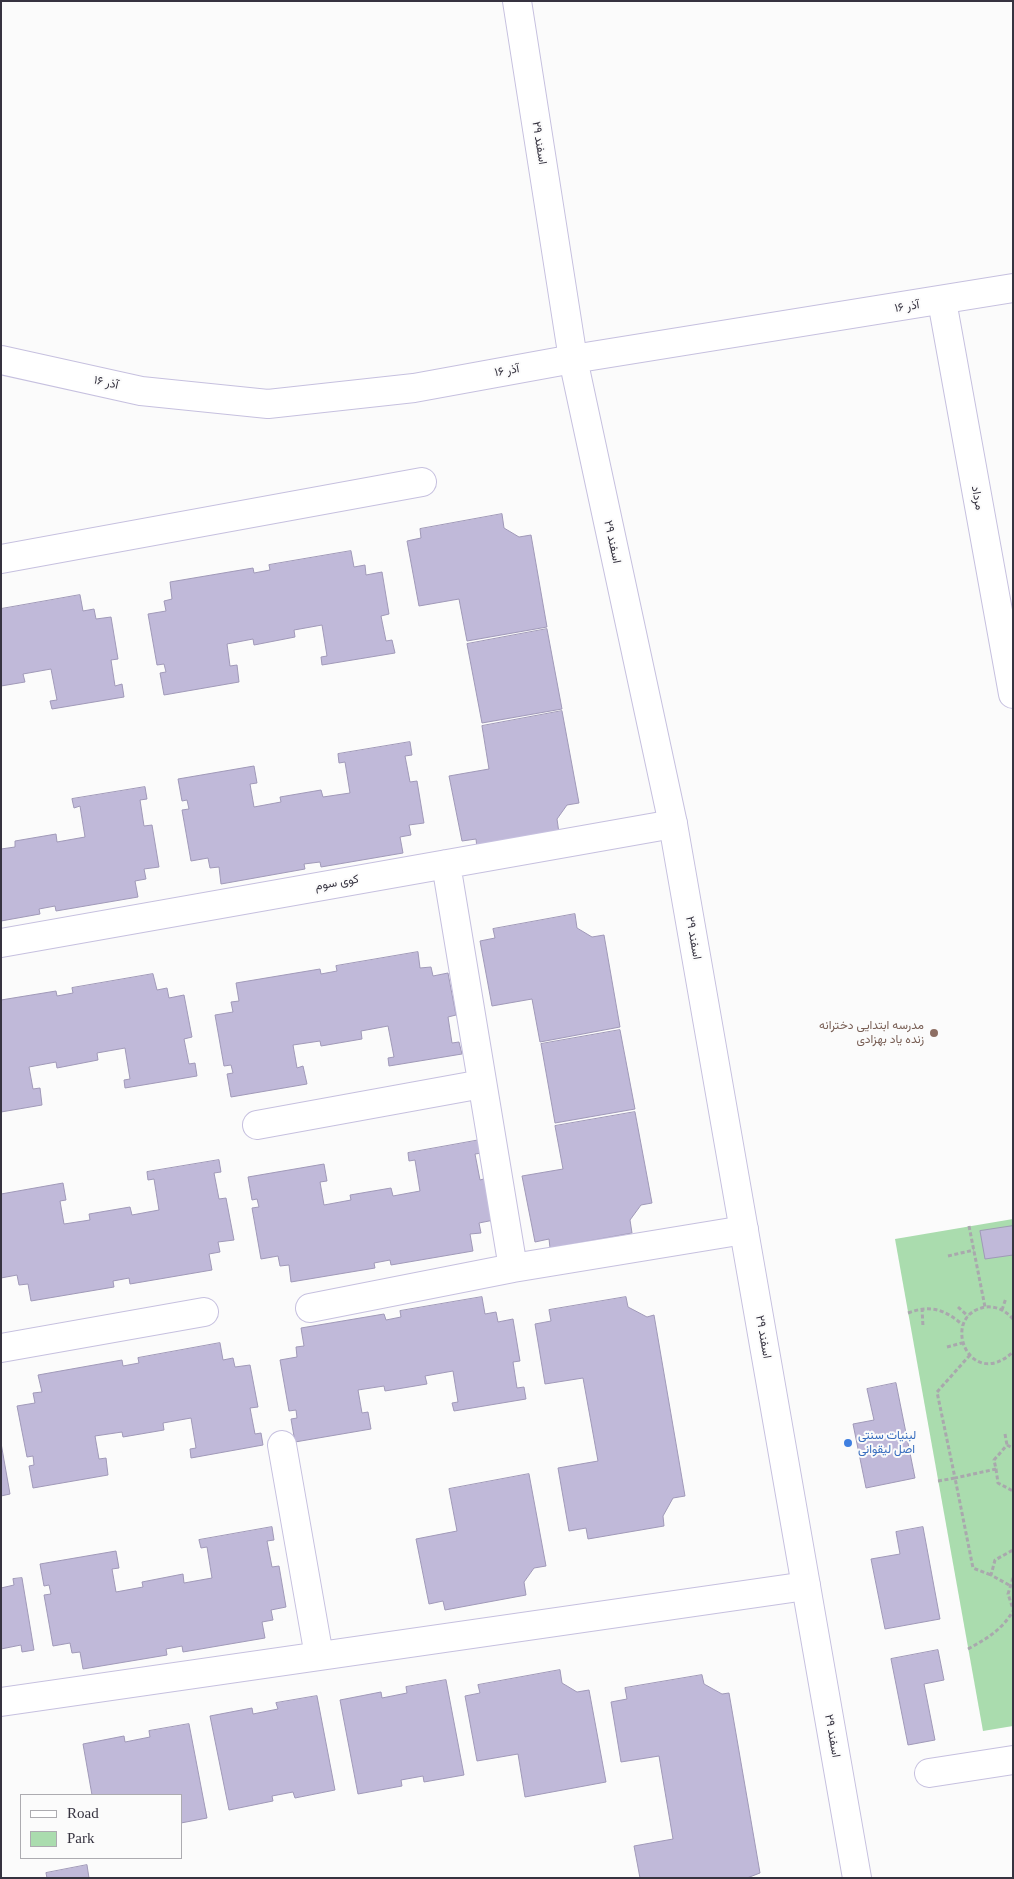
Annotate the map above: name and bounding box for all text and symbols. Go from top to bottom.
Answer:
street label: ۲۹ اسفند [528,120,550,166]
street label: ۱۶ آذر [894,298,920,316]
street label: ۱۶ آذر [493,362,521,380]
street label: ۱۶ آذر [92,373,120,393]
street label: مرداد [968,485,986,511]
street label: ۲۹ اسفند [600,519,624,565]
street label: کوی سوم [314,872,360,894]
street label: ۲۹ اسفند [682,915,704,961]
place label: مدرسه ابتدایی دخترانه زنده یاد بهزادی [819,1019,924,1047]
marker: مدرسه ابتدایی دخترانه زنده یاد بهزادی [928,1027,940,1039]
street label: ۲۹ اسفند [752,1314,774,1360]
place label: لبنیات سنتی اصل لیقوانی [858,1429,916,1457]
marker: لبنیات سنتی اصل لیقوانی [842,1437,854,1449]
street label: ۲۹ اسفند [821,1713,843,1759]
legend [20,1794,182,1859]
text: Road [67,1805,99,1821]
text: Park [67,1830,95,1846]

